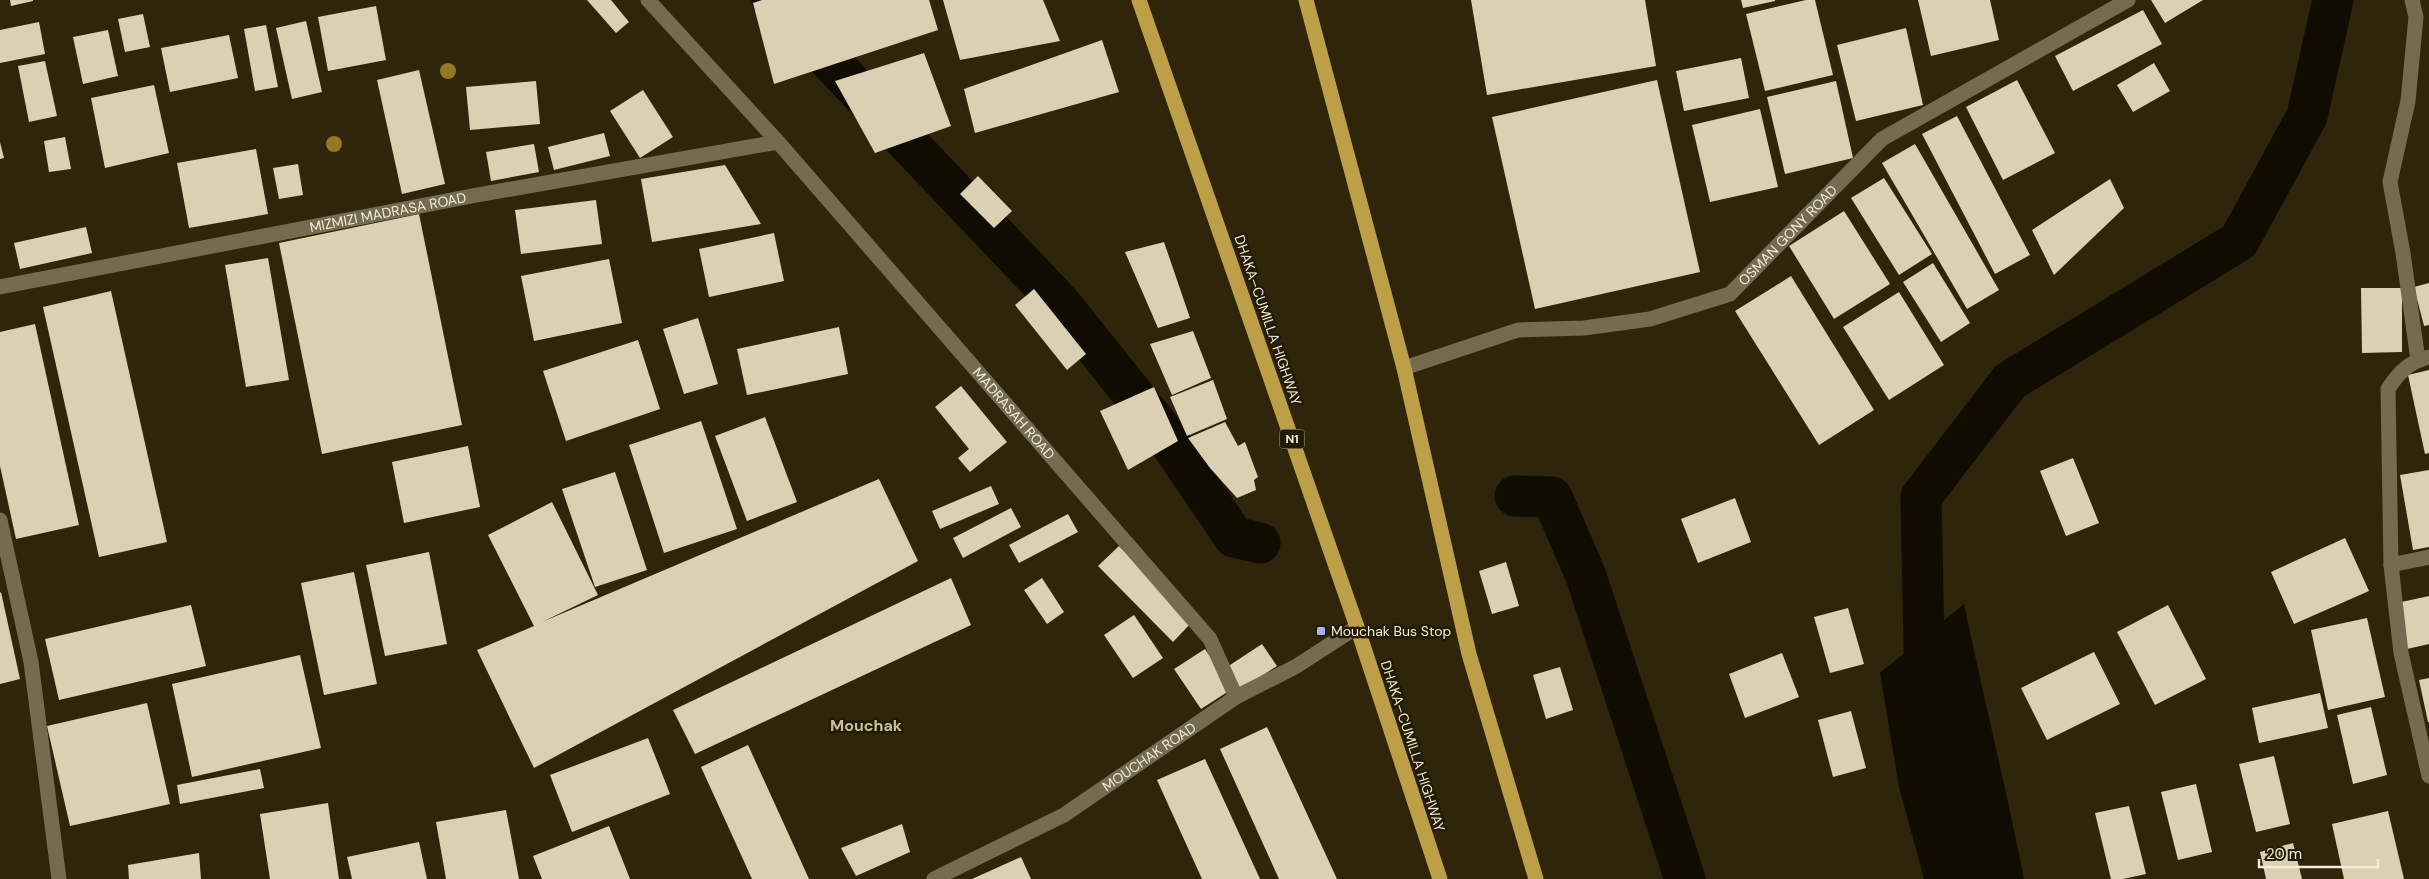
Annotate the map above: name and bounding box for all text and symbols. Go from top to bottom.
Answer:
street label: OSMAN GONY ROAD [1734,181,1841,289]
street label: MIZMIZI MADRASA ROAD [308,188,468,236]
street label: DHAKA–CUMILLA HIGHWAY [1230,233,1306,407]
street label: MADRASAH ROAD [969,363,1059,463]
road number: N1 [1280,429,1304,448]
place label: Mouchak Bus Stop [1331,622,1451,640]
marker: Mouchak Bus Stop [1315,625,1327,637]
street label: DHAKA–CUMILLA HIGHWAY [1377,658,1449,834]
district label: Mouchak [830,715,903,736]
street label: MOUCHAK ROAD [1099,718,1199,795]
scale bar [2259,836,2378,868]
text: 20 m [2266,844,2302,864]

